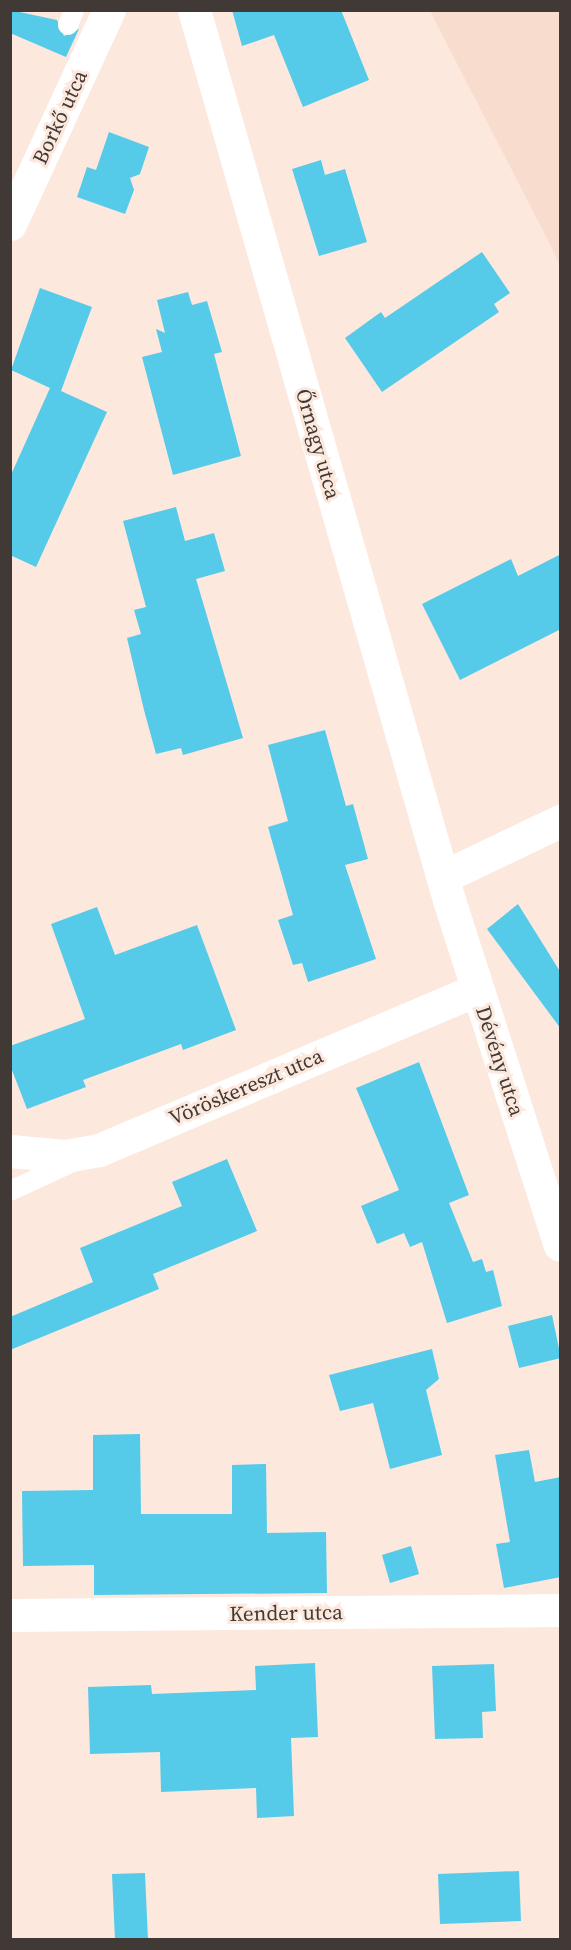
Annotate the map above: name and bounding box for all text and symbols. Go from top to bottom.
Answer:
street label: Borkő utca [27,66,93,168]
street label: Őrnagy utca [290,386,346,502]
street label: Dévény utca [470,1003,530,1119]
street label: Vöröskereszt utca [165,1043,327,1131]
street label: Kender utca [229,1599,343,1627]

